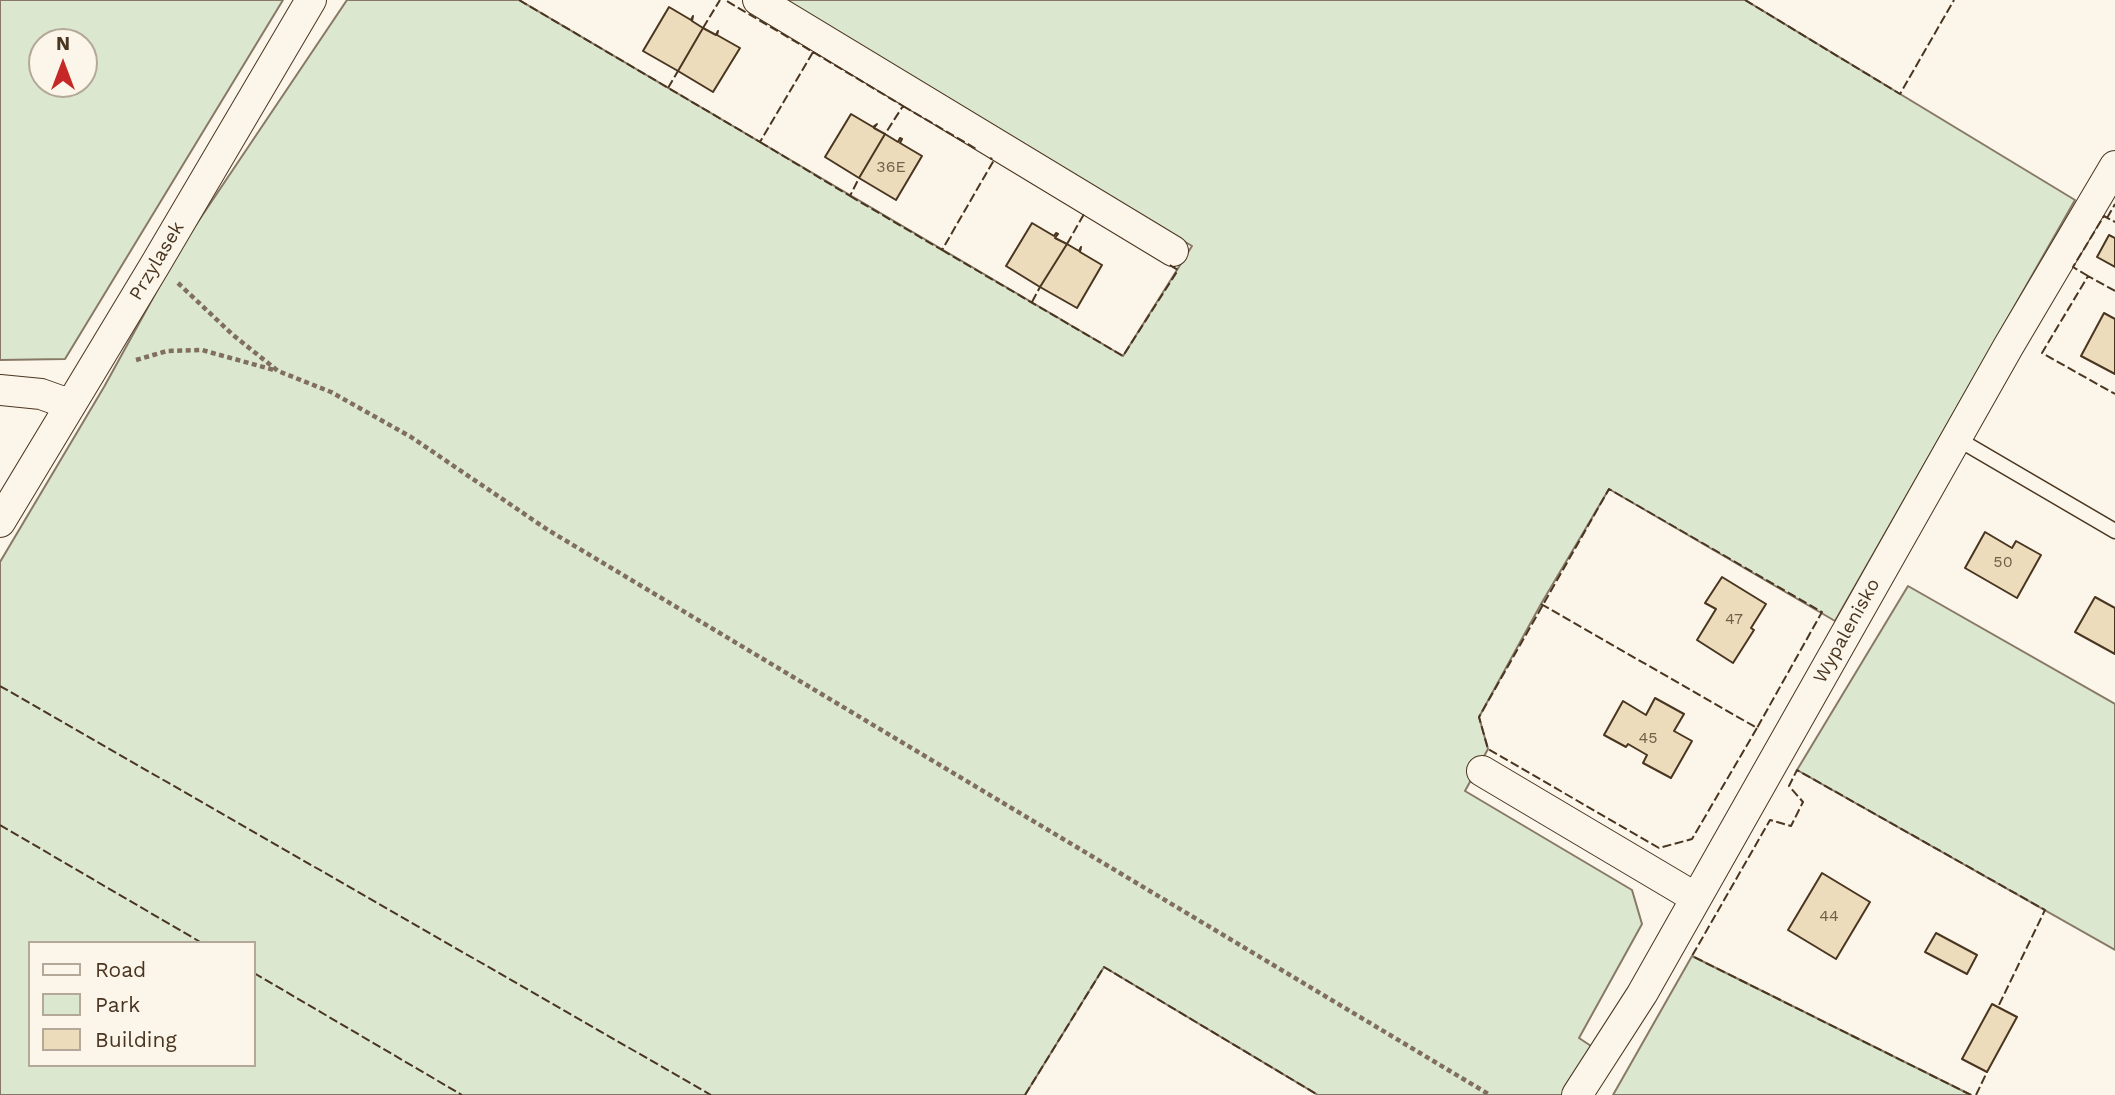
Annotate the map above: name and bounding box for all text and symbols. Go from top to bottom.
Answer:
north arrow [28,28,98,98]
text: N [56,32,70,55]
house number: 36E [876,157,906,177]
street label: Przylasek [125,218,189,304]
house number: 50 [1993,552,2013,572]
street label: Wypalenisko [1809,575,1885,687]
house number: 47 [1725,609,1743,629]
house number: 45 [1638,728,1658,748]
house number: 44 [1819,906,1839,926]
legend [28,941,256,1067]
text: Road [95,957,146,982]
text: Park [95,992,140,1017]
text: Building [95,1027,177,1052]

